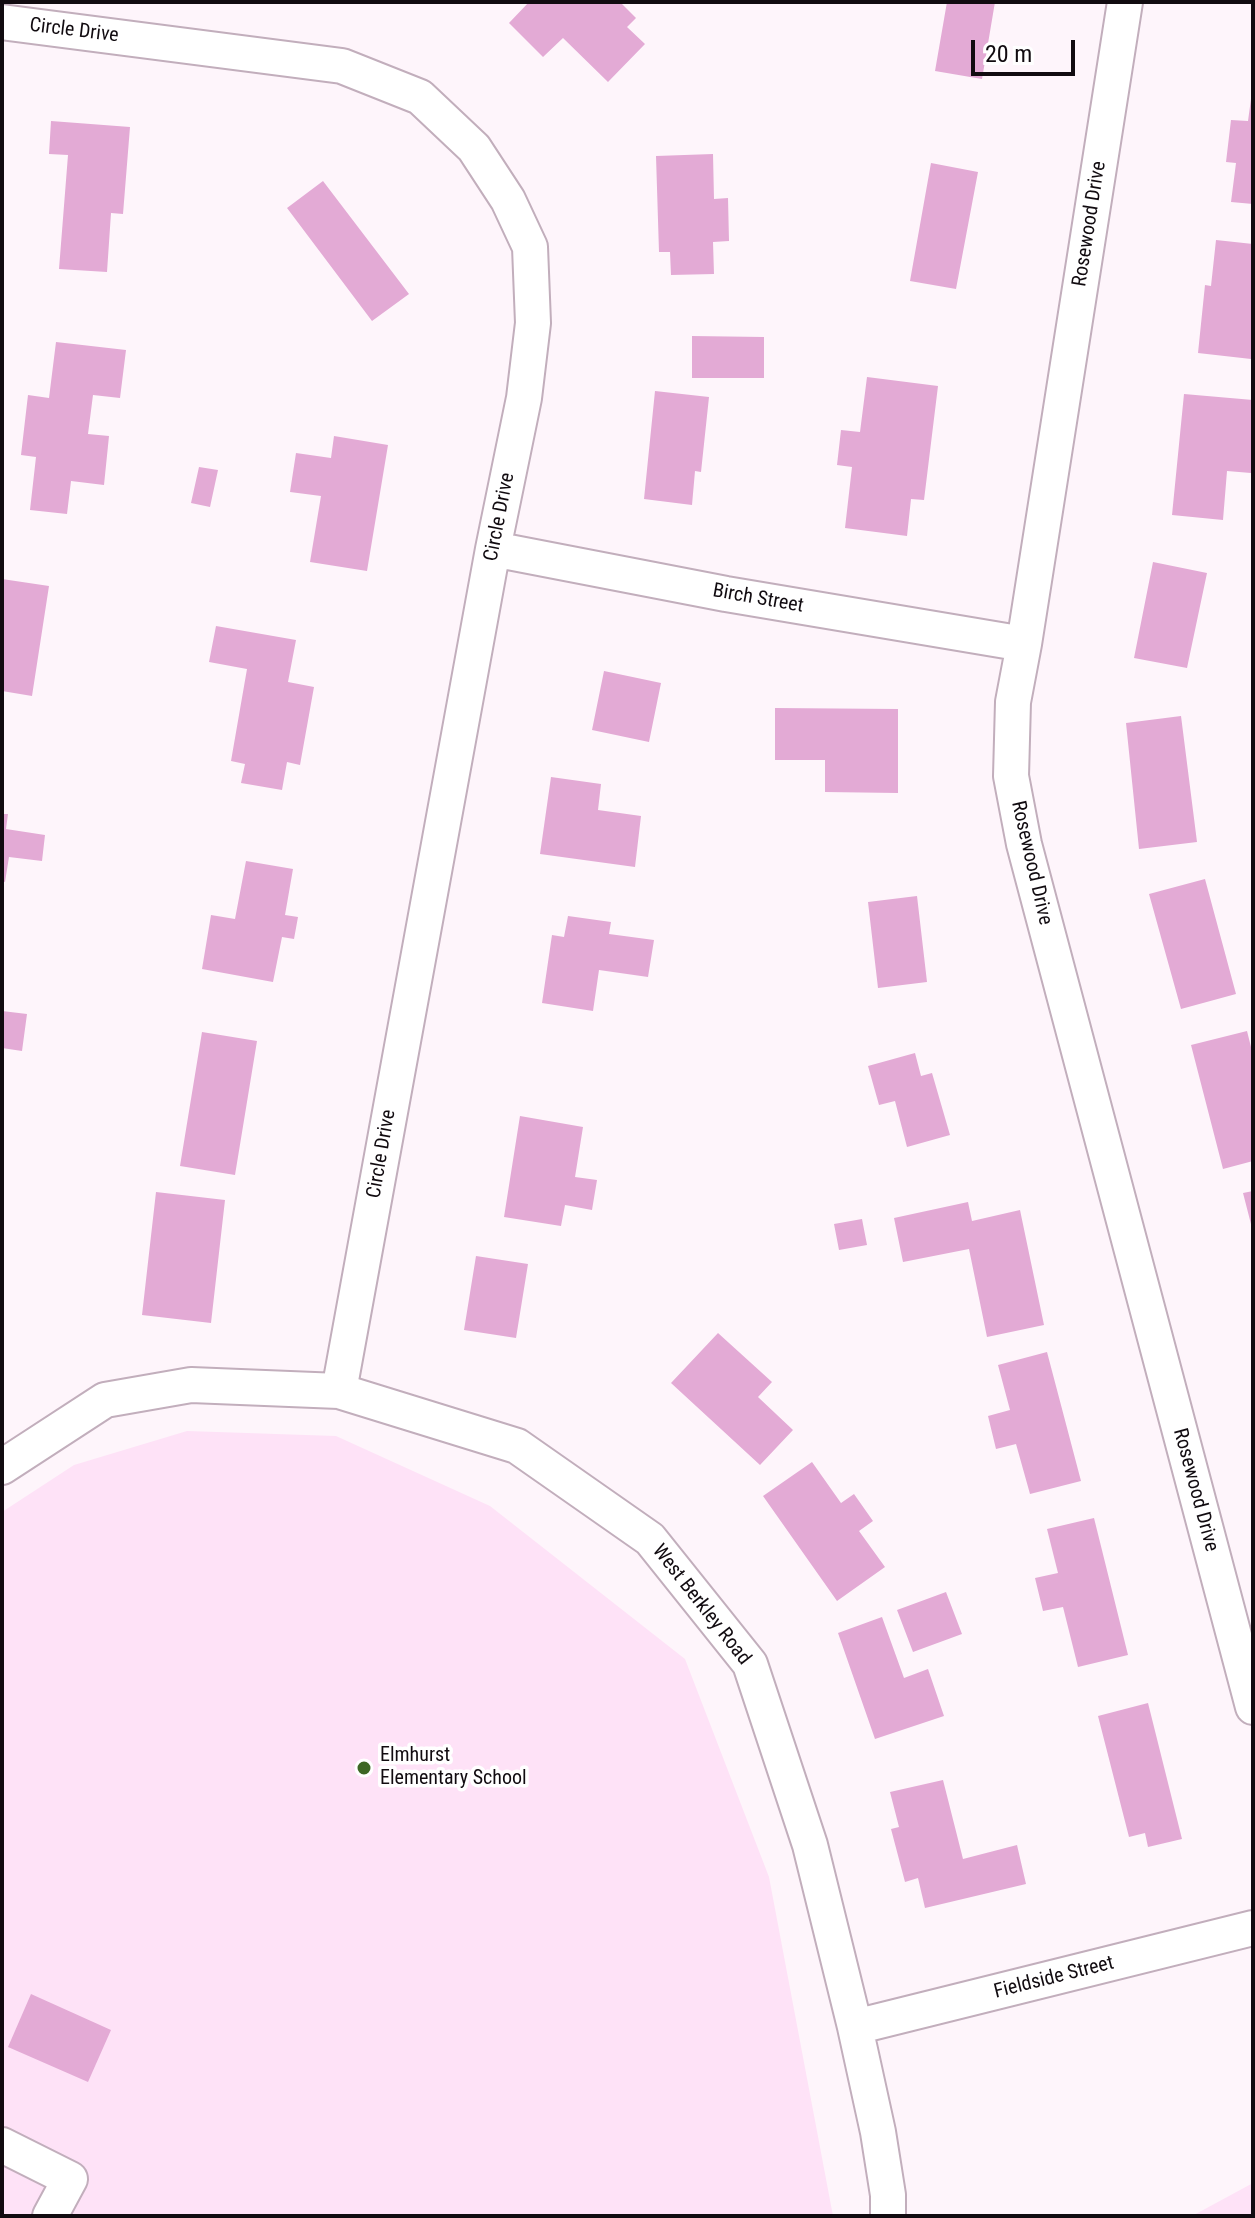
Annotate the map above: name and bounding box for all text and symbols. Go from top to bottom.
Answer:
street label: Circle Drive [28,14,120,48]
scale bar [975,24,1079,74]
text: 20 m [985,40,1032,68]
street label: Rosewood Drive [1068,160,1112,288]
street label: Circle Drive [480,471,520,563]
street label: Birch Street [711,579,805,619]
street label: Rosewood Drive [1005,799,1057,927]
street label: Circle Drive [362,1108,402,1200]
street label: Rosewood Drive [1167,1426,1223,1554]
street label: West Berkley Road [647,1540,755,1670]
place label: Elmhurst Elementary School [380,1744,527,1791]
marker: Elmhurst Elementary School [355,1759,373,1777]
street label: Fieldside Street [992,1952,1116,2004]

